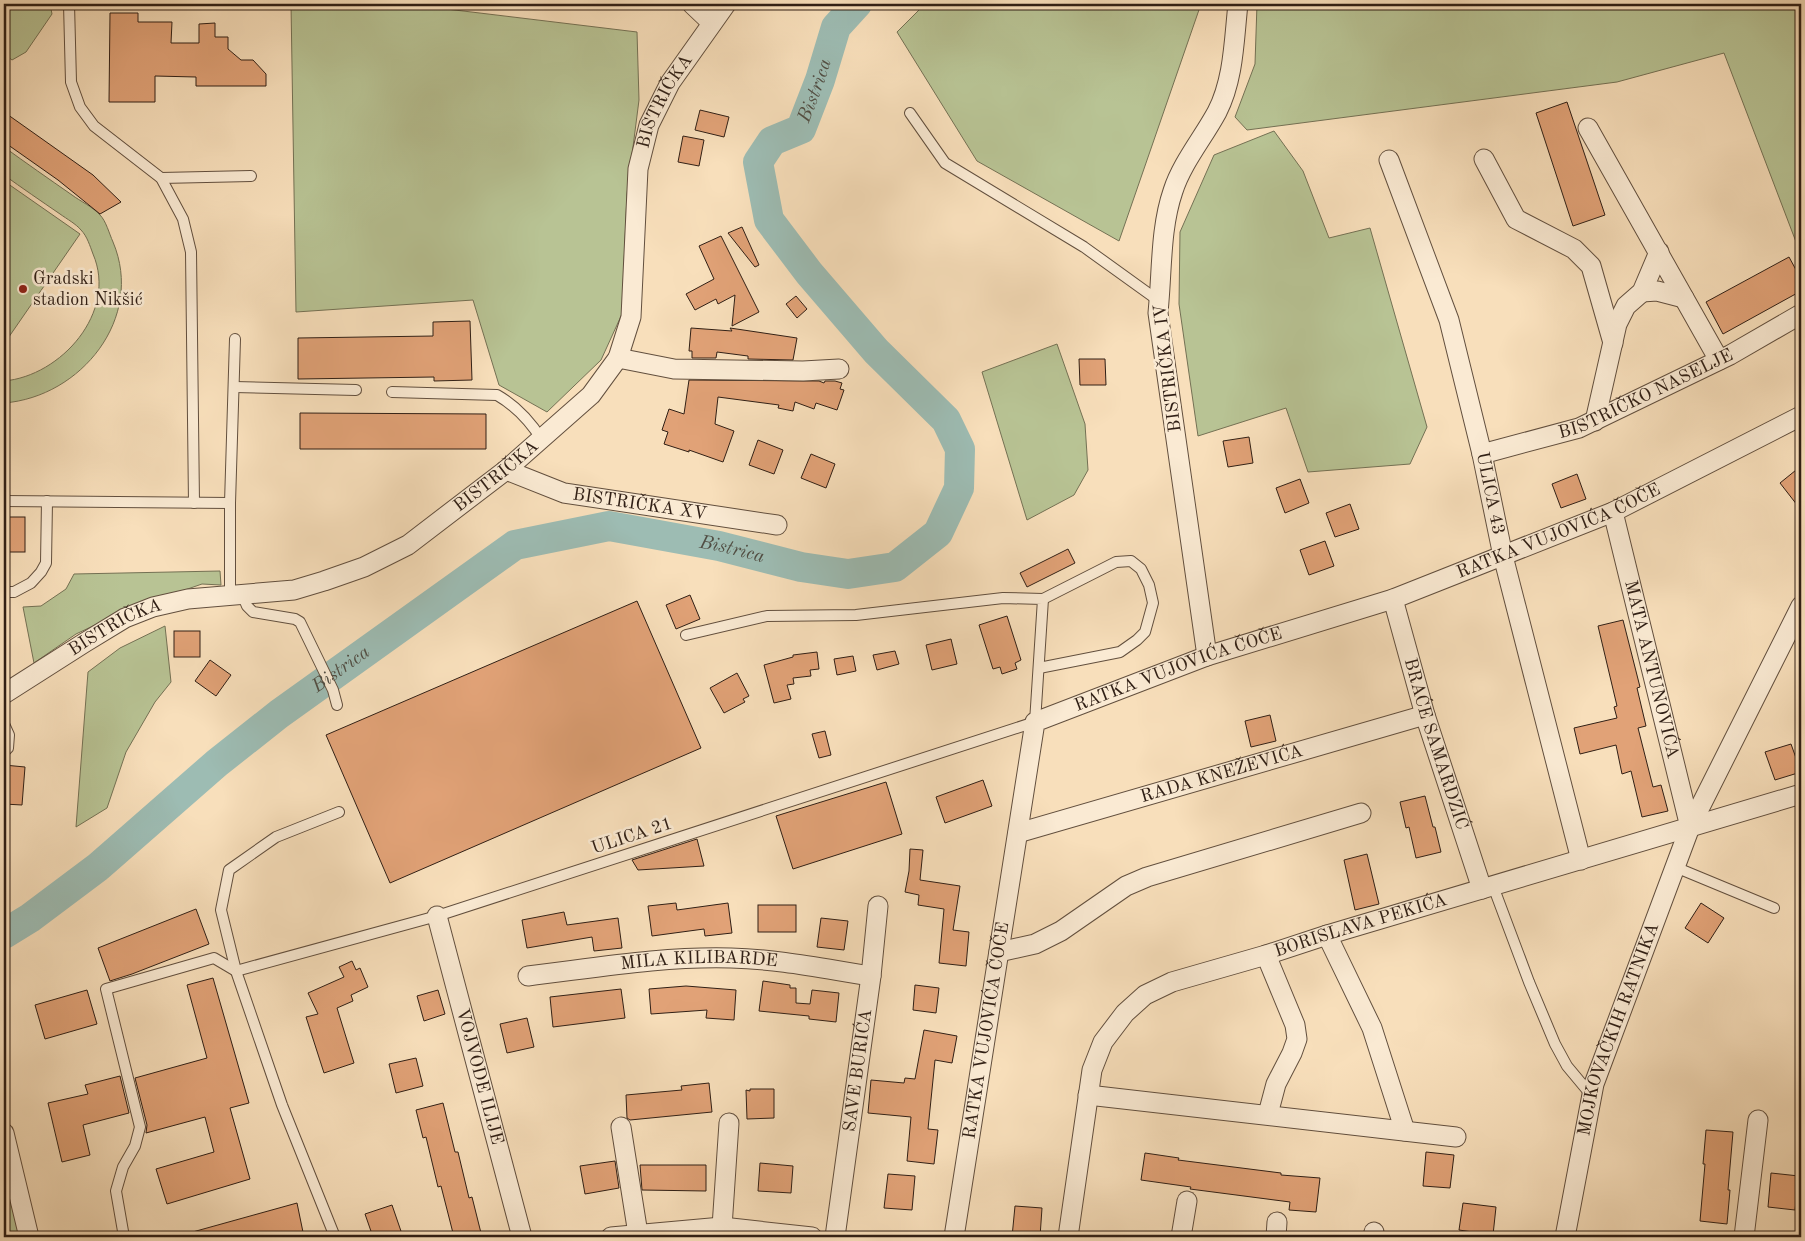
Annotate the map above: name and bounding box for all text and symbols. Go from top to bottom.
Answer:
street label: BISTRIČKA [635,51,696,150]
water label: Bistrica [795,57,835,126]
place label: Gradski stadion Nikšić [33,270,143,309]
marker: Gradski stadion Nikšić [17,283,29,295]
street label: BISTRIČKA IV [1146,303,1185,434]
street label: BISTRIČKO NASELJE [1556,346,1736,442]
street label: BISTRIČKA [450,437,542,515]
street label: ULICA 43 [1473,450,1507,536]
street label: RATKA VUJOVIĆA ČOČE [1454,480,1663,582]
street label: BISTRIČKA XV [571,485,708,523]
water label: Bistrica [697,533,767,567]
street label: MATA ANTUNOVIĆA [1621,578,1684,761]
street label: BISTRIČKA [65,596,164,659]
street label: RATKA VUJOVIĆA ČOČE [1072,623,1284,715]
water label: Bistrica [308,642,374,697]
street label: BRAĆE SAMARDZIĆ [1401,656,1476,832]
street label: RADA KNEŽEVIĆA [1138,741,1305,806]
street label: ULICA 21 [589,814,675,858]
street label: BORISLAVA PEKIĆA [1272,890,1449,961]
street label: MOJKOVAČKIH RATNIKA [1575,920,1662,1137]
street label: RATKA VUJOVIĆA ČOČE [961,921,1012,1140]
street label: MILA KILIBARDE [619,949,779,973]
street label: VOJVODE ILIJE [453,1006,506,1147]
street label: SAVE BURIĆA [841,1008,875,1133]

